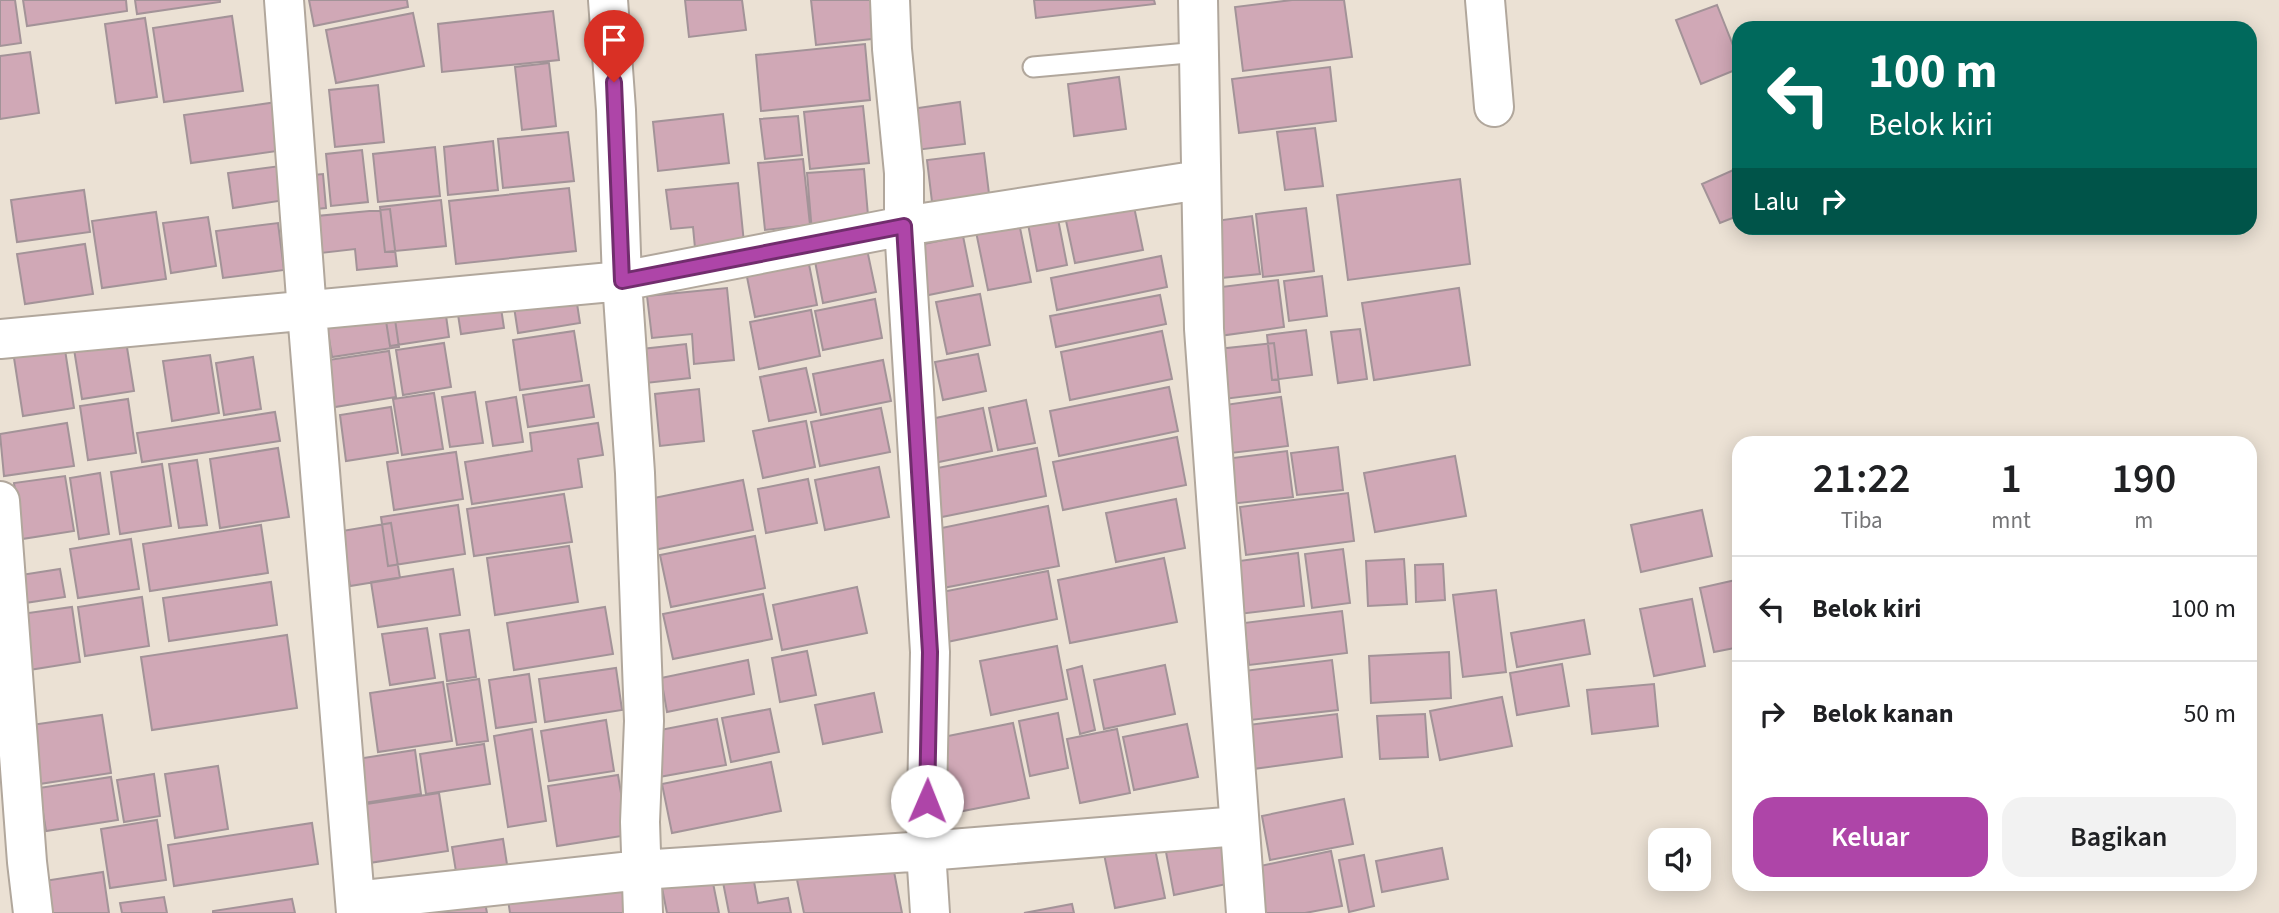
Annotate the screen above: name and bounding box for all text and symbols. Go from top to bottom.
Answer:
pin [584,10,644,82]
icon: arrive [595,21,633,59]
text: 100 m [1868,37,1997,107]
icon: left [1753,49,1844,140]
text: Belok kiri [1868,102,1993,148]
icon: right [1814,182,1852,220]
text: Lalu [1753,183,1800,220]
text: 21:22 [1813,449,1911,509]
text: 1 [2000,449,2022,509]
text: 190 [2112,449,2176,509]
text: Tiba [1841,504,1883,537]
text: mnt [1991,504,2031,537]
text: m [2134,504,2153,537]
icon: left [1753,590,1791,628]
text: Belok kiri [1812,590,1921,627]
text: 100 m [2170,590,2236,627]
icon: right [1753,695,1791,733]
text: Belok kanan [1812,695,1954,732]
text: 50 m [2183,695,2236,732]
position arrow [890,764,964,838]
button: Keluar [1753,797,1988,877]
button: Bagikan [2002,797,2236,877]
map controls [1648,828,1711,891]
button: sound [1648,828,1711,891]

